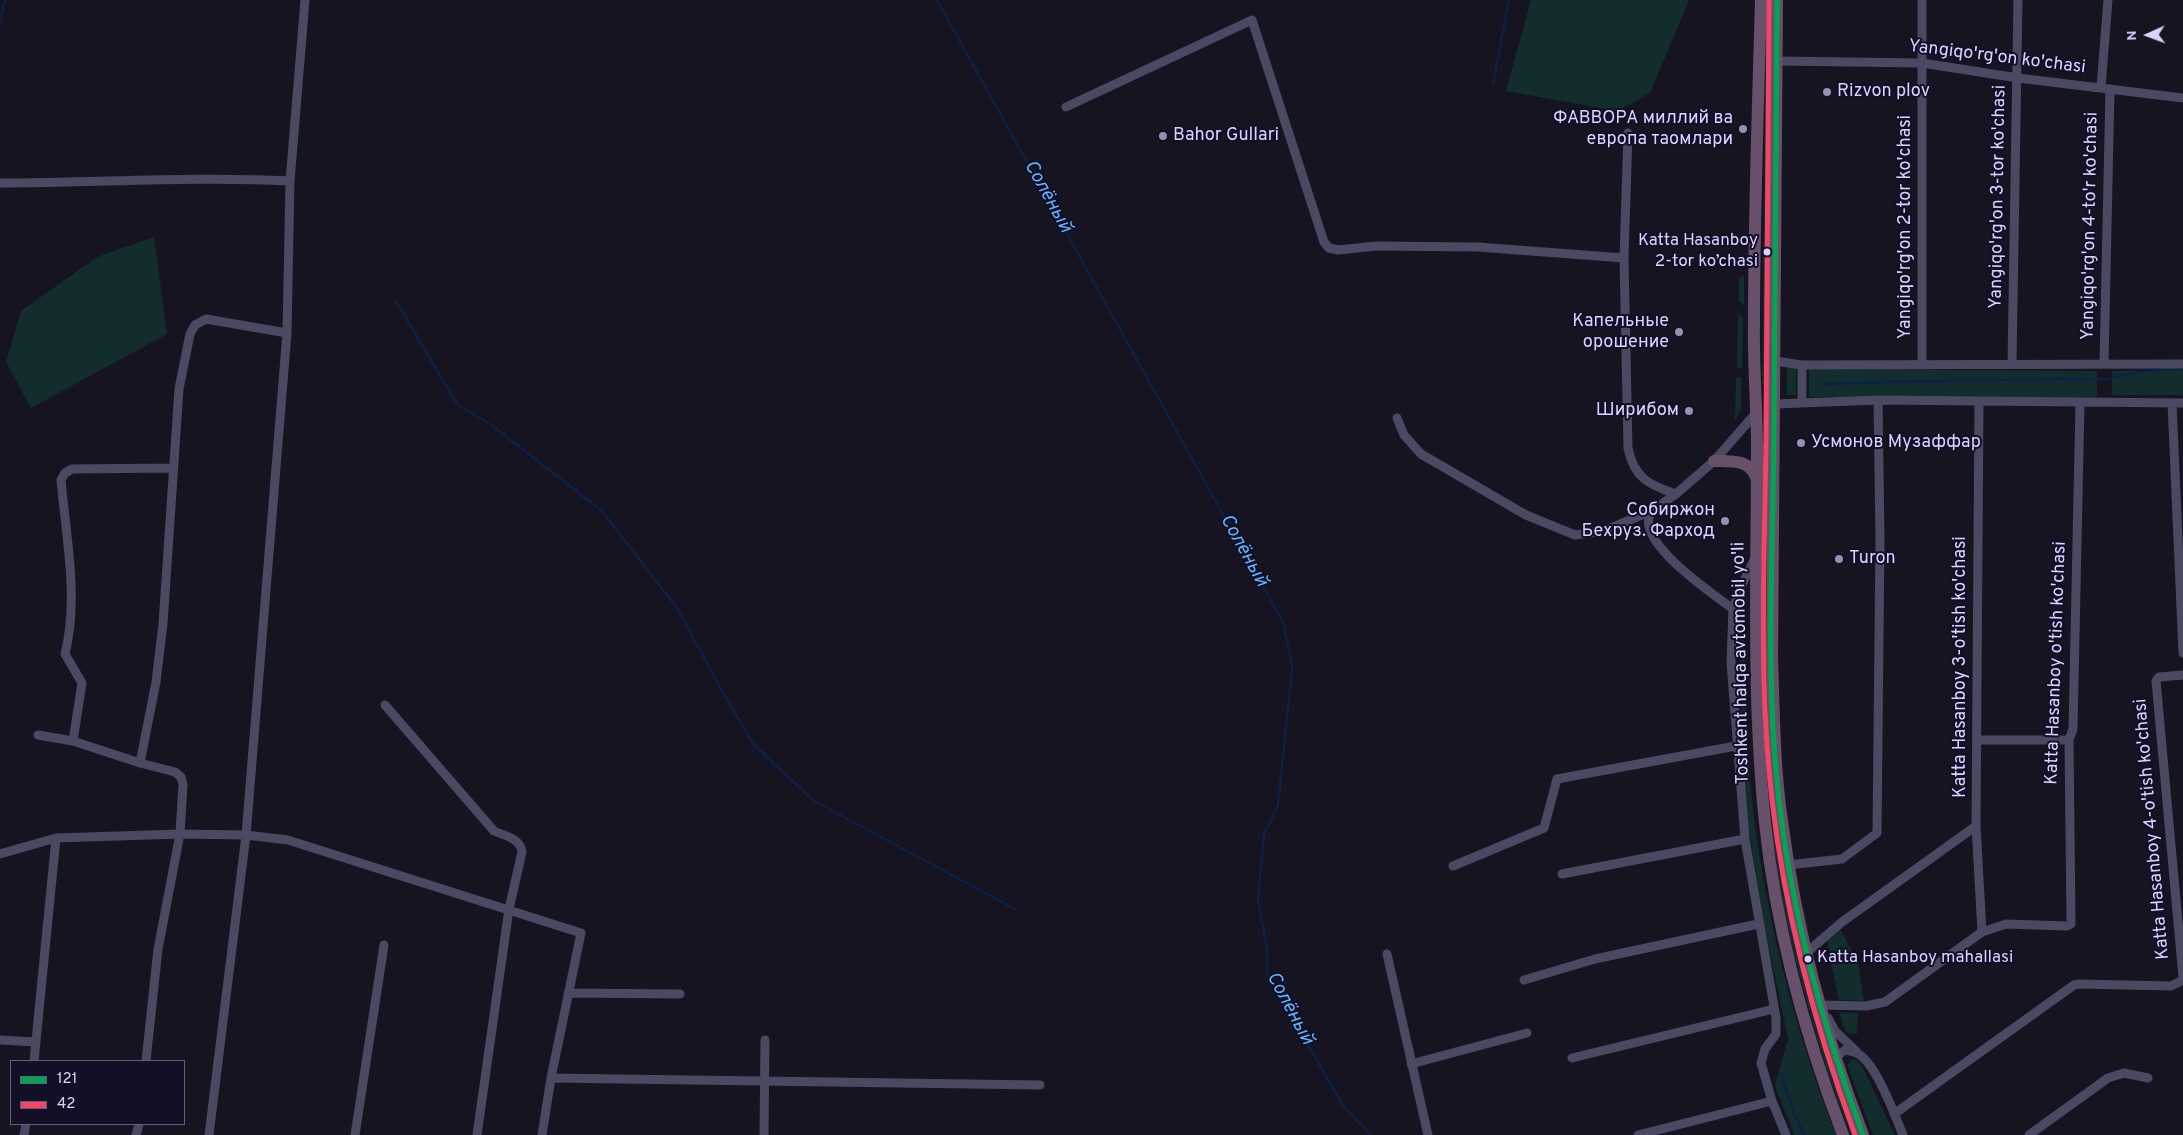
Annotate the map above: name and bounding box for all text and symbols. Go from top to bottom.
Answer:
north arrow [2123,10,2173,60]
text: N [2124,30,2141,41]
street label: Yangiqo'rg'on ko'chasi [1907,36,2087,80]
place label: Rizvon plov [1837,81,1930,103]
street label: Yangiqo'rg'on 3-tor ko'chasi [1986,85,2012,309]
marker: Rizvon plov [1821,86,1833,98]
place label: ФАВВОРА миллий ва европа таомлари [1553,108,1733,150]
street label: Yangiqo'rg'on 4-to'r ko'chasi [2078,112,2104,340]
street label: Yangiqo'rg'on 2-tor ko'chasi [1895,115,1917,339]
marker: ФАВВОРА миллий ва европа таомлари [1737,123,1749,135]
place label: Bahor Gullari [1173,125,1279,147]
marker: Bahor Gullari [1157,130,1169,142]
water label: Солёный [1018,157,1076,237]
place label: Katta Hasanboy 2-tor ko’chasi [1638,232,1758,272]
marker: Katta Hasanboy 2-tor ko’chasi [1762,247,1772,257]
place label: Капельные орошение [1572,311,1669,354]
marker: Капельные орошение [1673,326,1685,338]
place label: Ширибом [1596,400,1679,422]
marker: Ширибом [1683,405,1695,417]
place label: Усмонов Музаффар [1811,432,1981,454]
marker: Усмонов Музаффар [1795,437,1807,449]
place label: Собиржон Бехруз. Фарход [1582,500,1715,542]
water label: Солёный [1214,511,1272,591]
marker: Собиржон Бехруз. Фарход [1719,515,1731,527]
street label: Katta Hasanboy 3-o'tish ko'chasi [1950,536,1972,798]
street label: Toshkent halqa avtomobil yo'li [1729,541,1755,785]
street label: Katta Hasanboy o'tish ko'chasi [2042,541,2072,785]
place label: Turon [1849,548,1896,570]
marker: Turon [1833,553,1845,565]
street label: Katta Hasanboy 4-o'tish ko'chasi [2131,697,2175,961]
place label: Katta Hasanboy mahallasi [1817,949,2013,969]
marker: Katta Hasanboy mahallasi [1803,954,1813,964]
water label: Солёный [1260,969,1318,1049]
legend [10,1060,185,1125]
text: 121 [57,1070,77,1089]
text: 42 [57,1095,76,1114]

